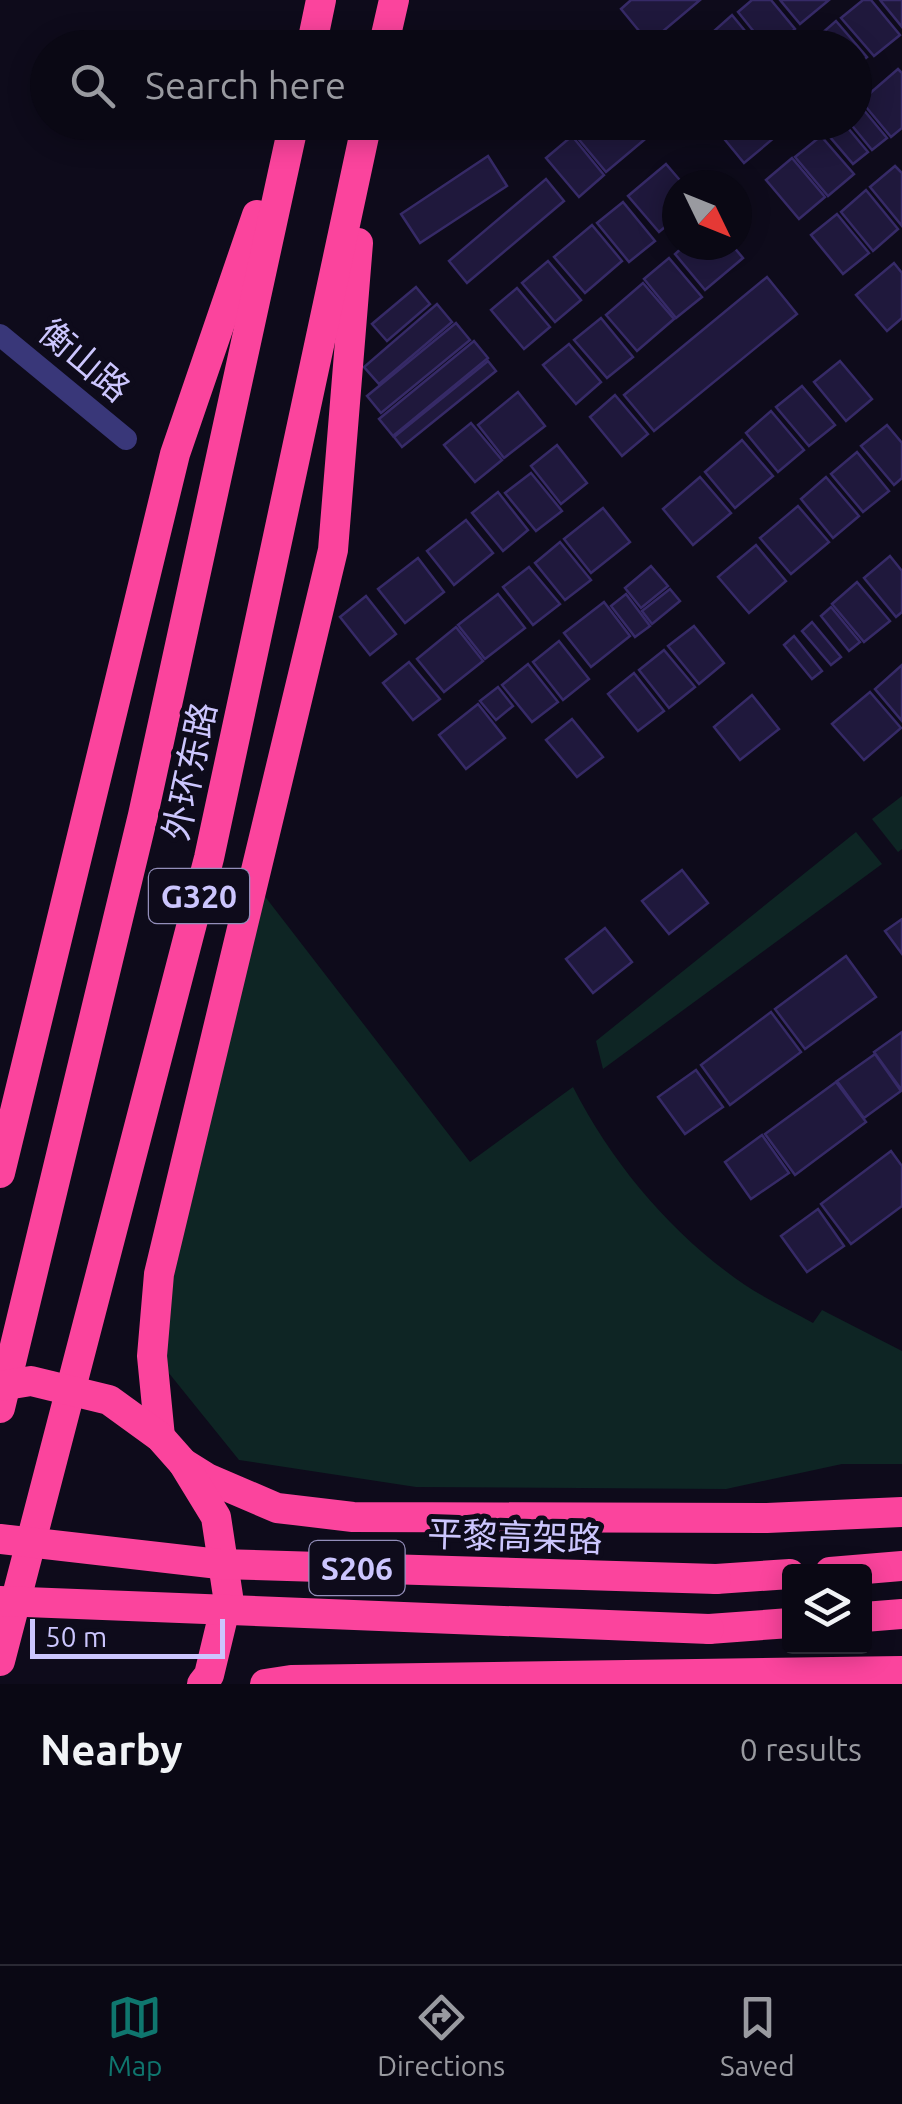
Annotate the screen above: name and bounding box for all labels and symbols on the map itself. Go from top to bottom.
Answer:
north arrow [662,170,752,260]
street label: 衡山路 [32,311,138,409]
street label: 外环东路 [155,698,223,844]
road number: G320 [149,869,249,923]
street label: 平黎高架路 [427,1513,603,1559]
road number: S206 [310,1541,404,1595]
scale bar [30,1614,225,1658]

